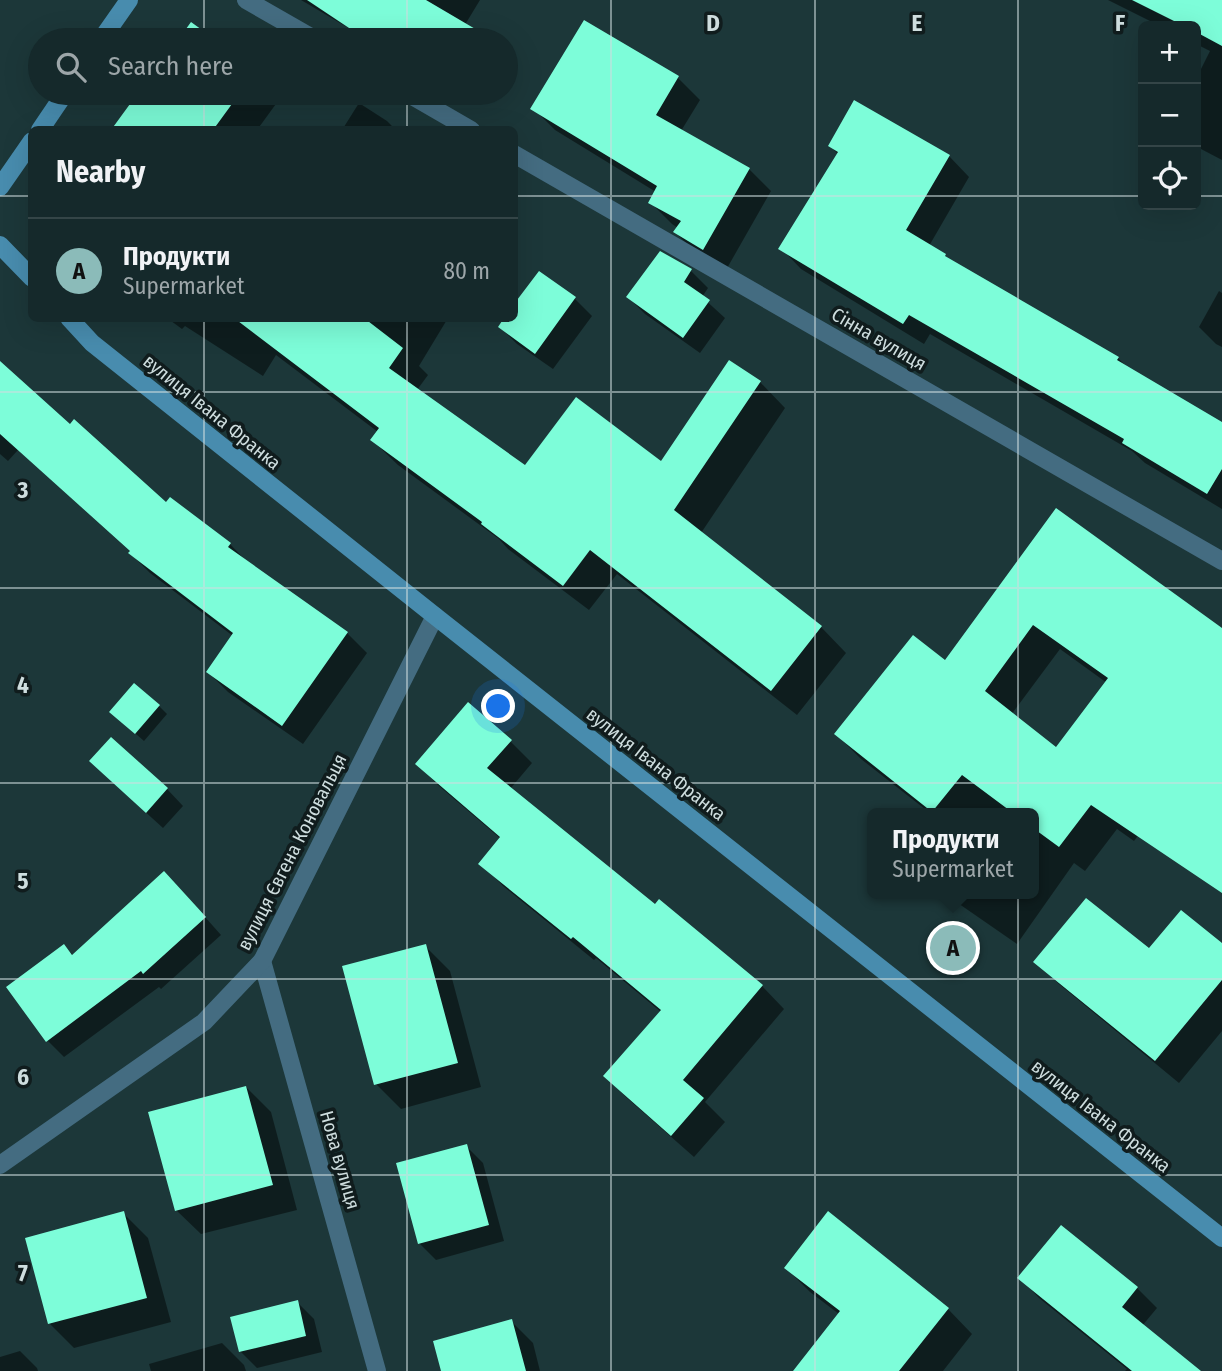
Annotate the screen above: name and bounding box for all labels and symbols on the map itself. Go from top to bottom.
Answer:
text: D [706,9,720,37]
text: E [912,9,923,37]
text: F [1115,9,1125,37]
street label: Сінна вулиця [828,303,930,375]
street label: вулиця Івана Франка [139,349,285,475]
text: 3 [17,476,29,504]
text: 4 [17,671,29,699]
your location [481,689,515,723]
street label: вулиця Івана Франка [582,703,730,825]
street label: вулиця Євгена Коновальця [232,750,352,954]
text: 5 [17,867,29,895]
pin: A [930,922,976,974]
street label: вулиця Івана Франка [1027,1055,1175,1177]
text: 6 [17,1063,29,1091]
street label: Нова вулиця [315,1108,365,1212]
text: 7 [18,1259,28,1287]

